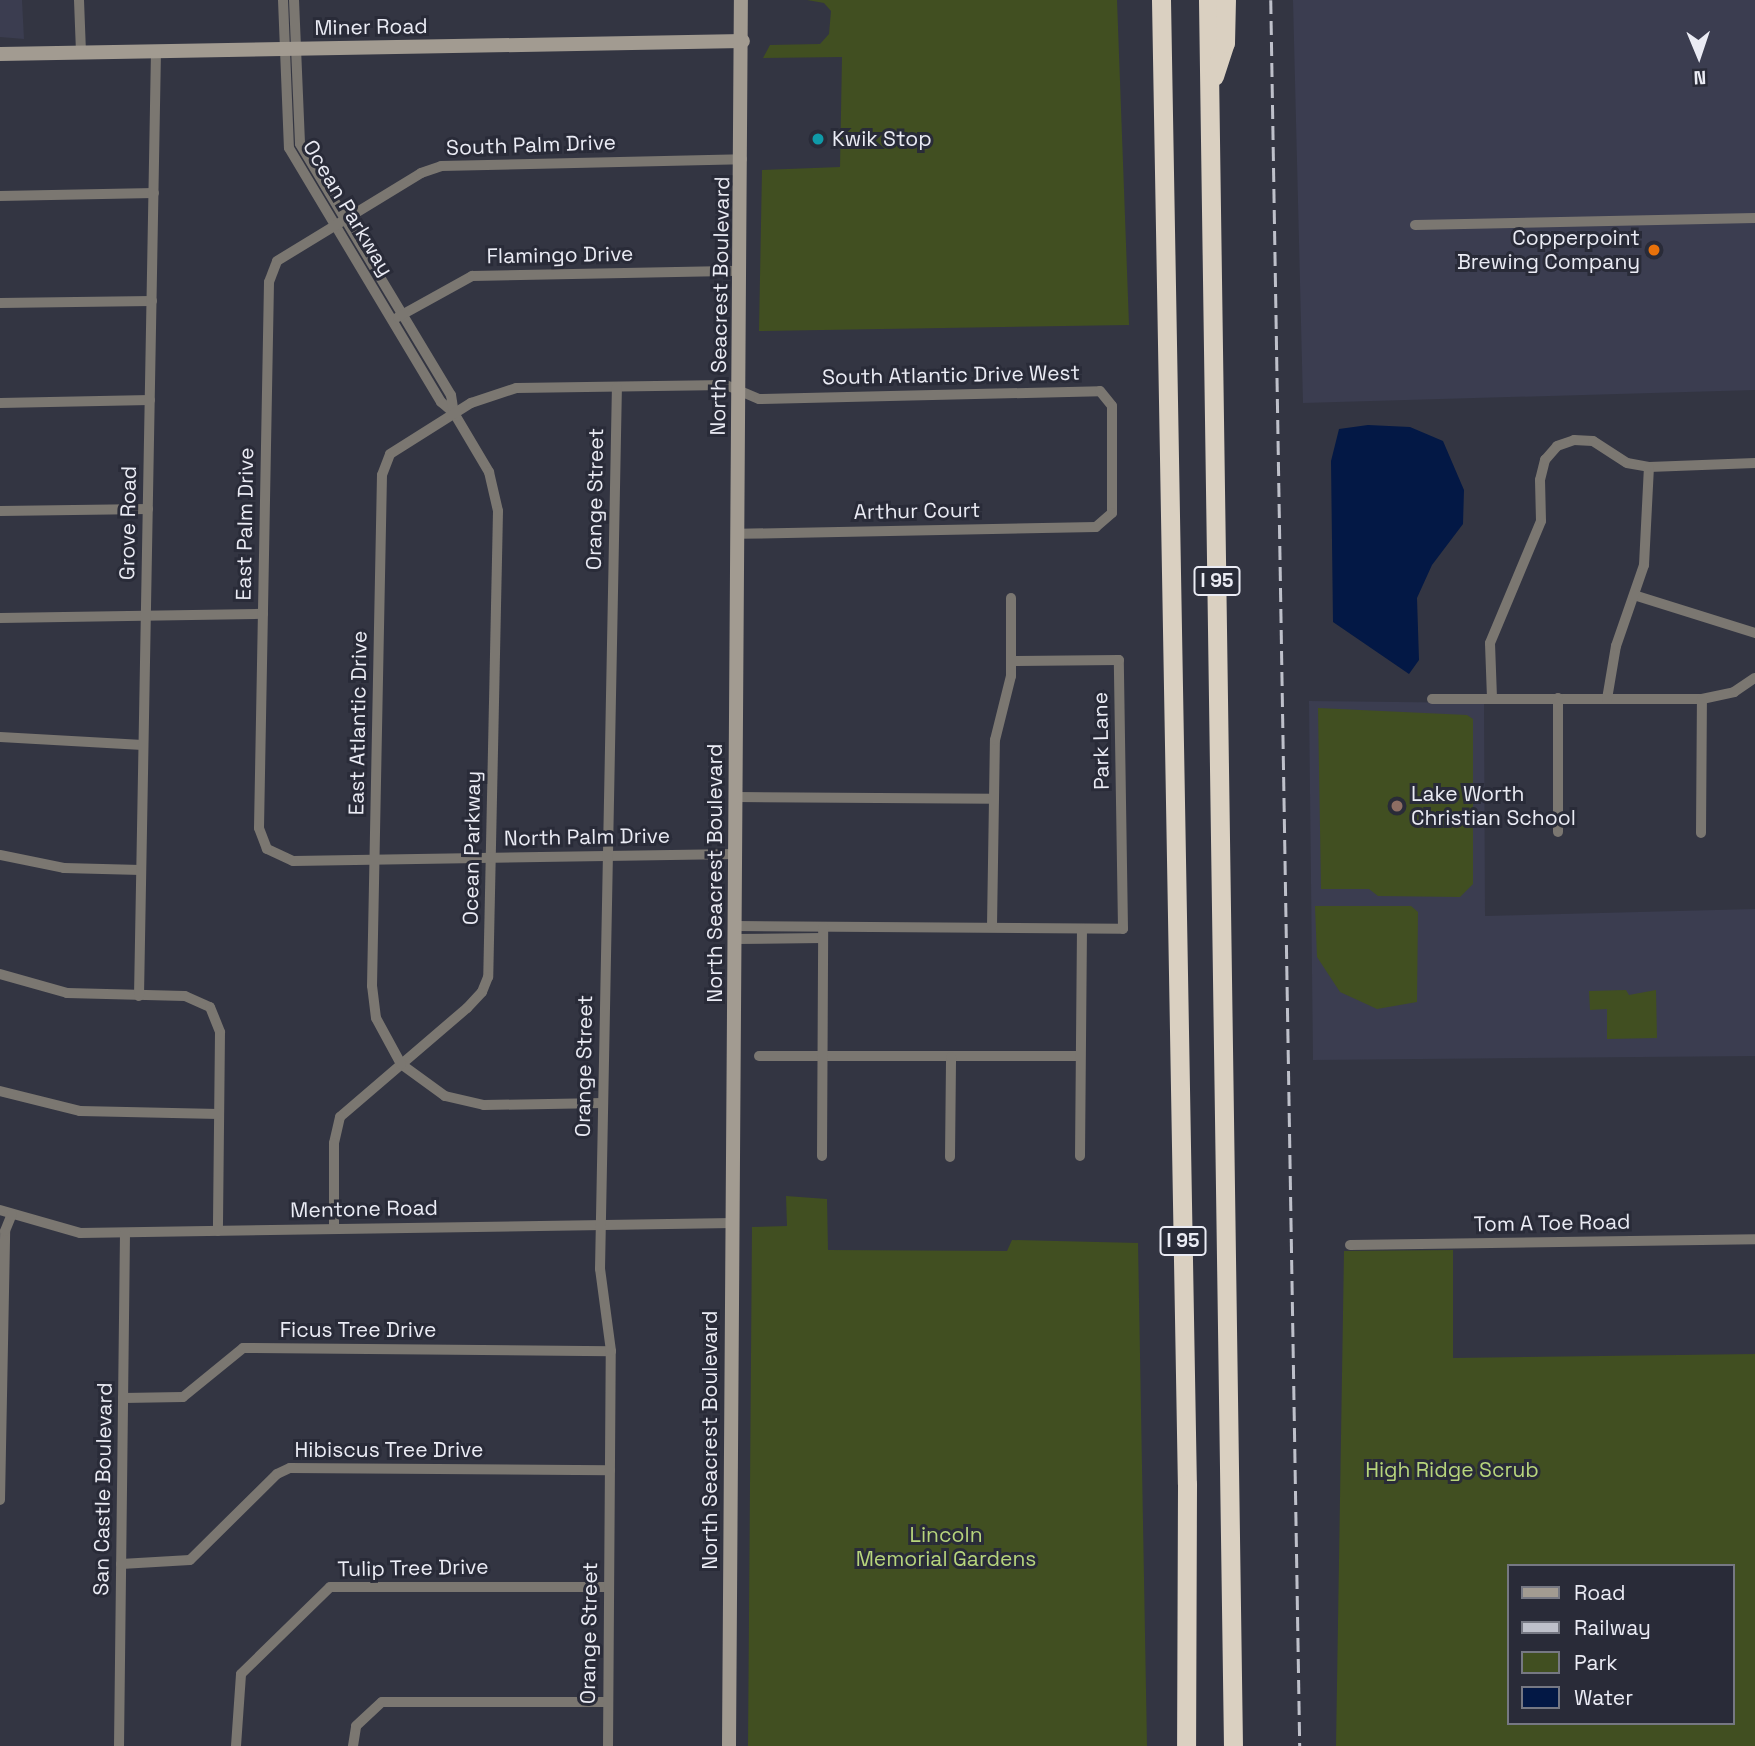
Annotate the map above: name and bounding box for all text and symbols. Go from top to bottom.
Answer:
street label: Miner Road [314,13,428,41]
north arrow [1664,21,1734,91]
text: N [1693,65,1707,90]
place label: Kwik Stop [832,126,932,152]
street label: South Palm Drive [446,129,616,161]
marker: Kwik Stop [810,131,826,147]
street label: Ocean Parkway [297,135,399,281]
street label: North Seacrest Boulevard [705,176,735,436]
place label: Copperpoint Brewing Company [1457,225,1640,275]
street label: Flamingo Drive [486,241,634,269]
marker: Copperpoint Brewing Company [1646,242,1662,258]
street label: South Atlantic Drive West [822,360,1080,390]
street label: Orange Street [581,428,609,570]
street label: East Palm Drive [231,447,259,601]
street label: Grove Road [114,466,142,580]
street label: Arthur Court [854,497,980,525]
road number: I 95 [1192,566,1242,596]
street label: East Atlantic Drive [344,630,372,816]
street label: Park Lane [1088,692,1114,790]
street label: North Seacrest Boulevard [702,743,728,1003]
street label: Ocean Parkway [458,771,486,925]
place label: Lake Worth Christian School [1411,781,1576,831]
marker: Lake Worth Christian School [1389,798,1405,814]
street label: North Palm Drive [504,823,670,851]
street label: Orange Street [570,995,598,1137]
street label: Mentone Road [290,1195,438,1223]
street label: Tom A Toe Road [1473,1209,1631,1237]
road number: I 95 [1158,1226,1208,1256]
street label: North Seacrest Boulevard [697,1310,723,1570]
street label: Ficus Tree Drive [279,1317,437,1343]
street label: San Castle Boulevard [89,1382,117,1596]
street label: Hibiscus Tree Drive [294,1437,484,1463]
park label: High Ridge Scrub [1365,1457,1539,1483]
park label: Lincoln Memorial Gardens [856,1522,1036,1572]
street label: Tulip Tree Drive [337,1554,489,1582]
street label: Orange Street [575,1562,603,1704]
legend [1506,1564,1734,1725]
text: Road [1574,1579,1626,1606]
text: Railway [1574,1614,1651,1641]
text: Park [1574,1649,1618,1676]
text: Water [1574,1684,1633,1711]

